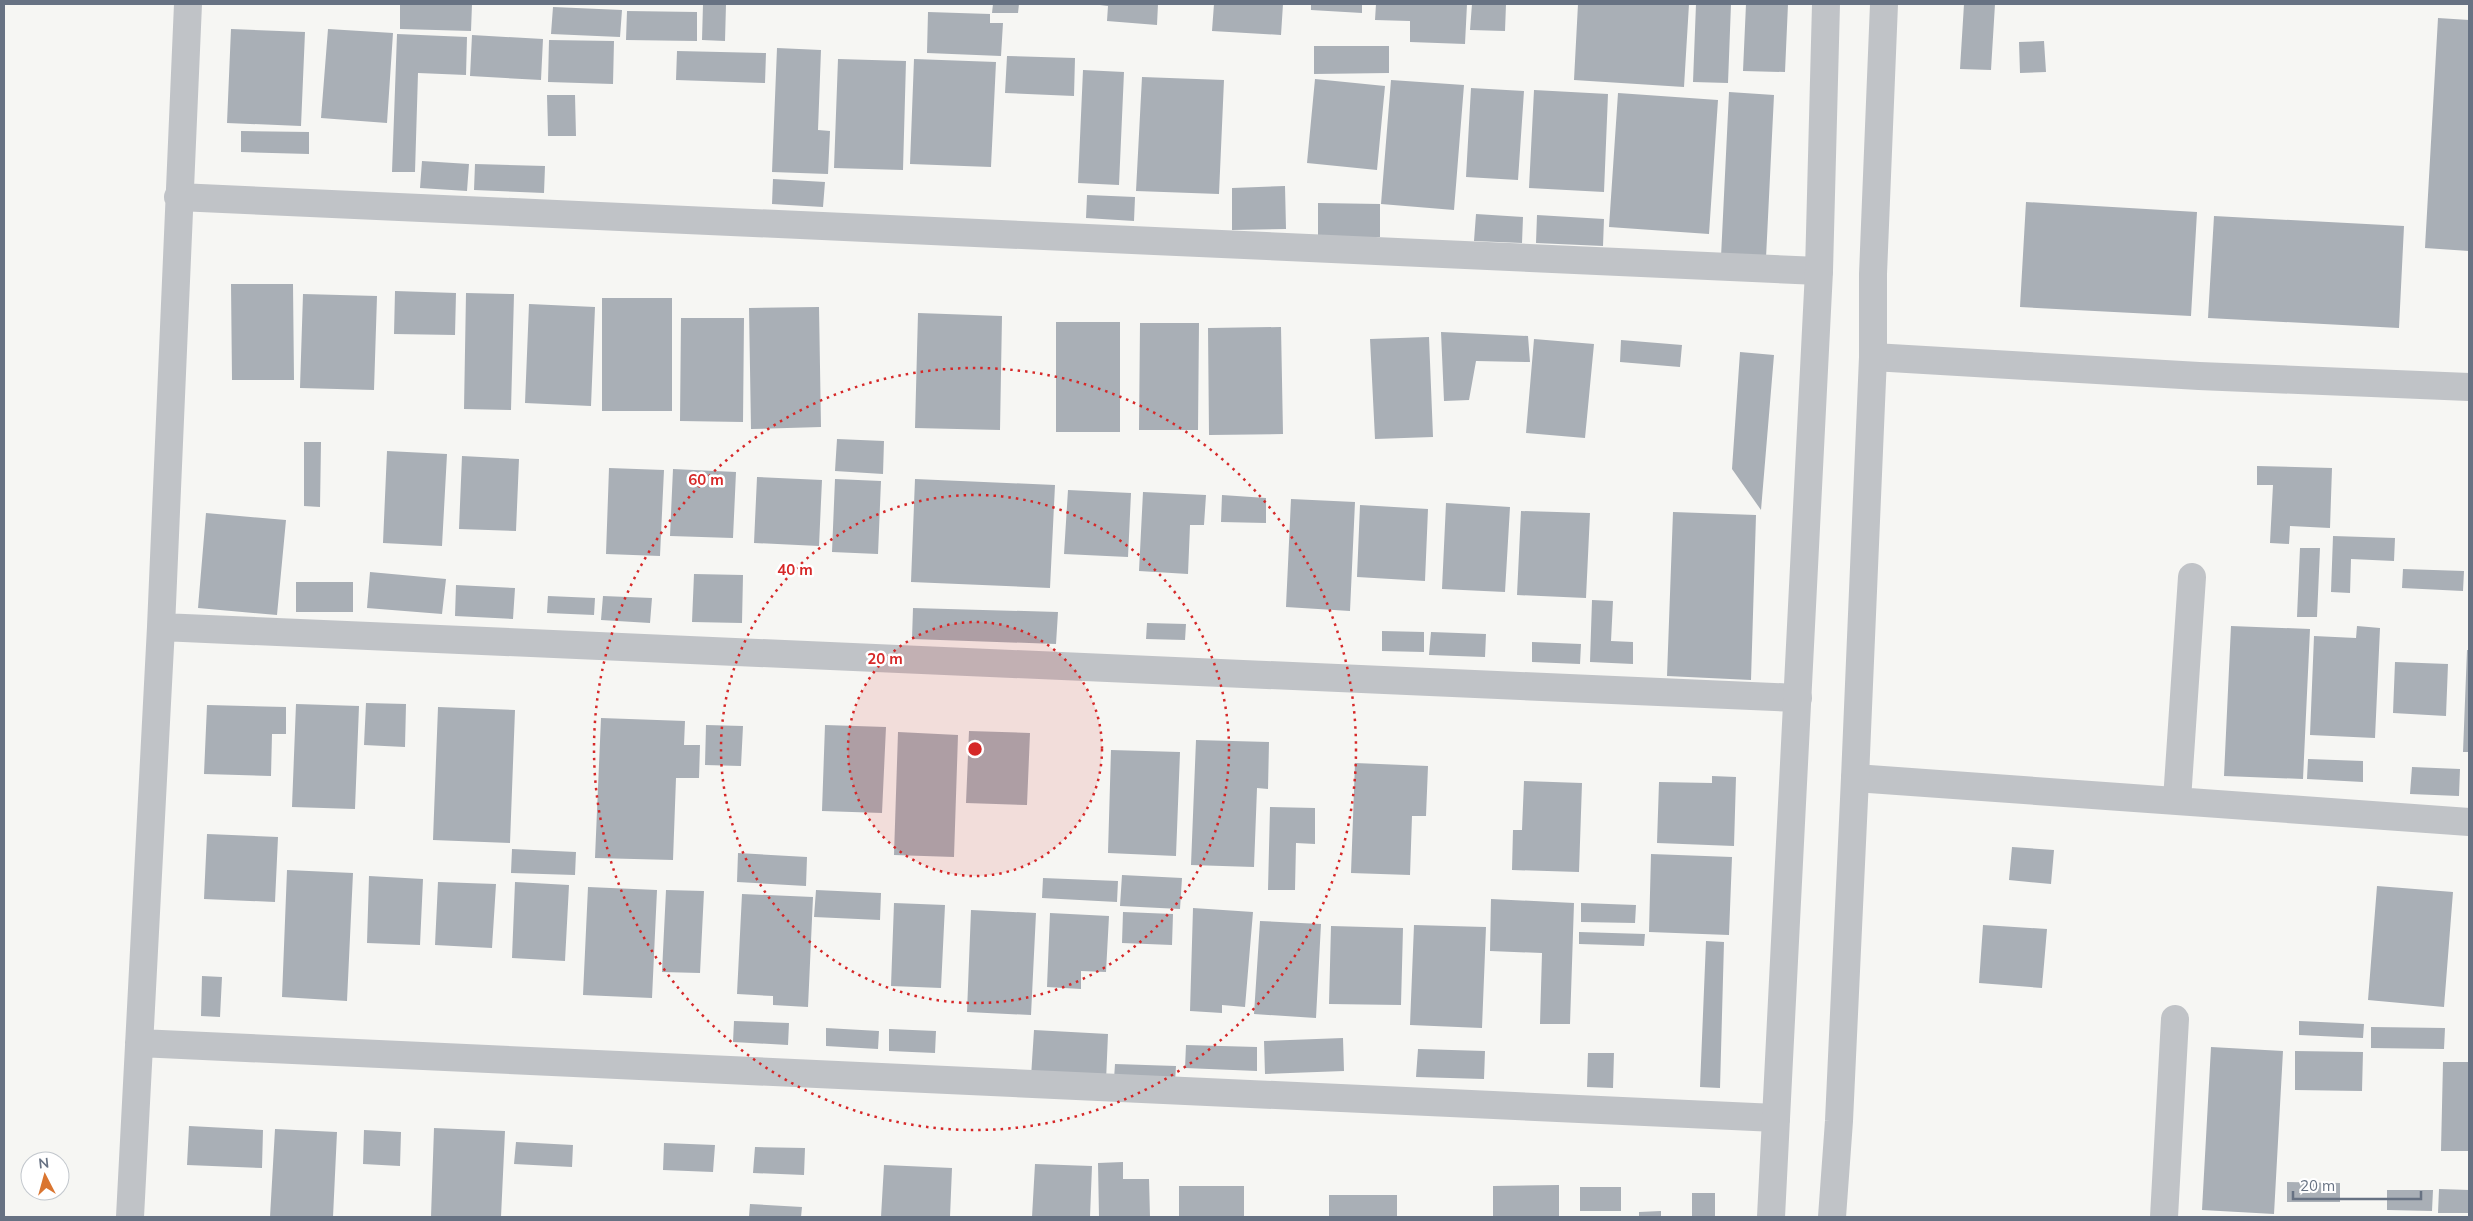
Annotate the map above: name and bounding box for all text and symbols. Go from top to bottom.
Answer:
text: 60 m [688,470,724,489]
text: 40 m [777,560,813,579]
text: 20 m [867,649,903,668]
centre of rings [966,740,984,758]
north arrow [20,1151,70,1201]
text: N [37,1154,50,1173]
scale bar [2293,1168,2420,1200]
text: 20 m [2300,1176,2335,1195]

